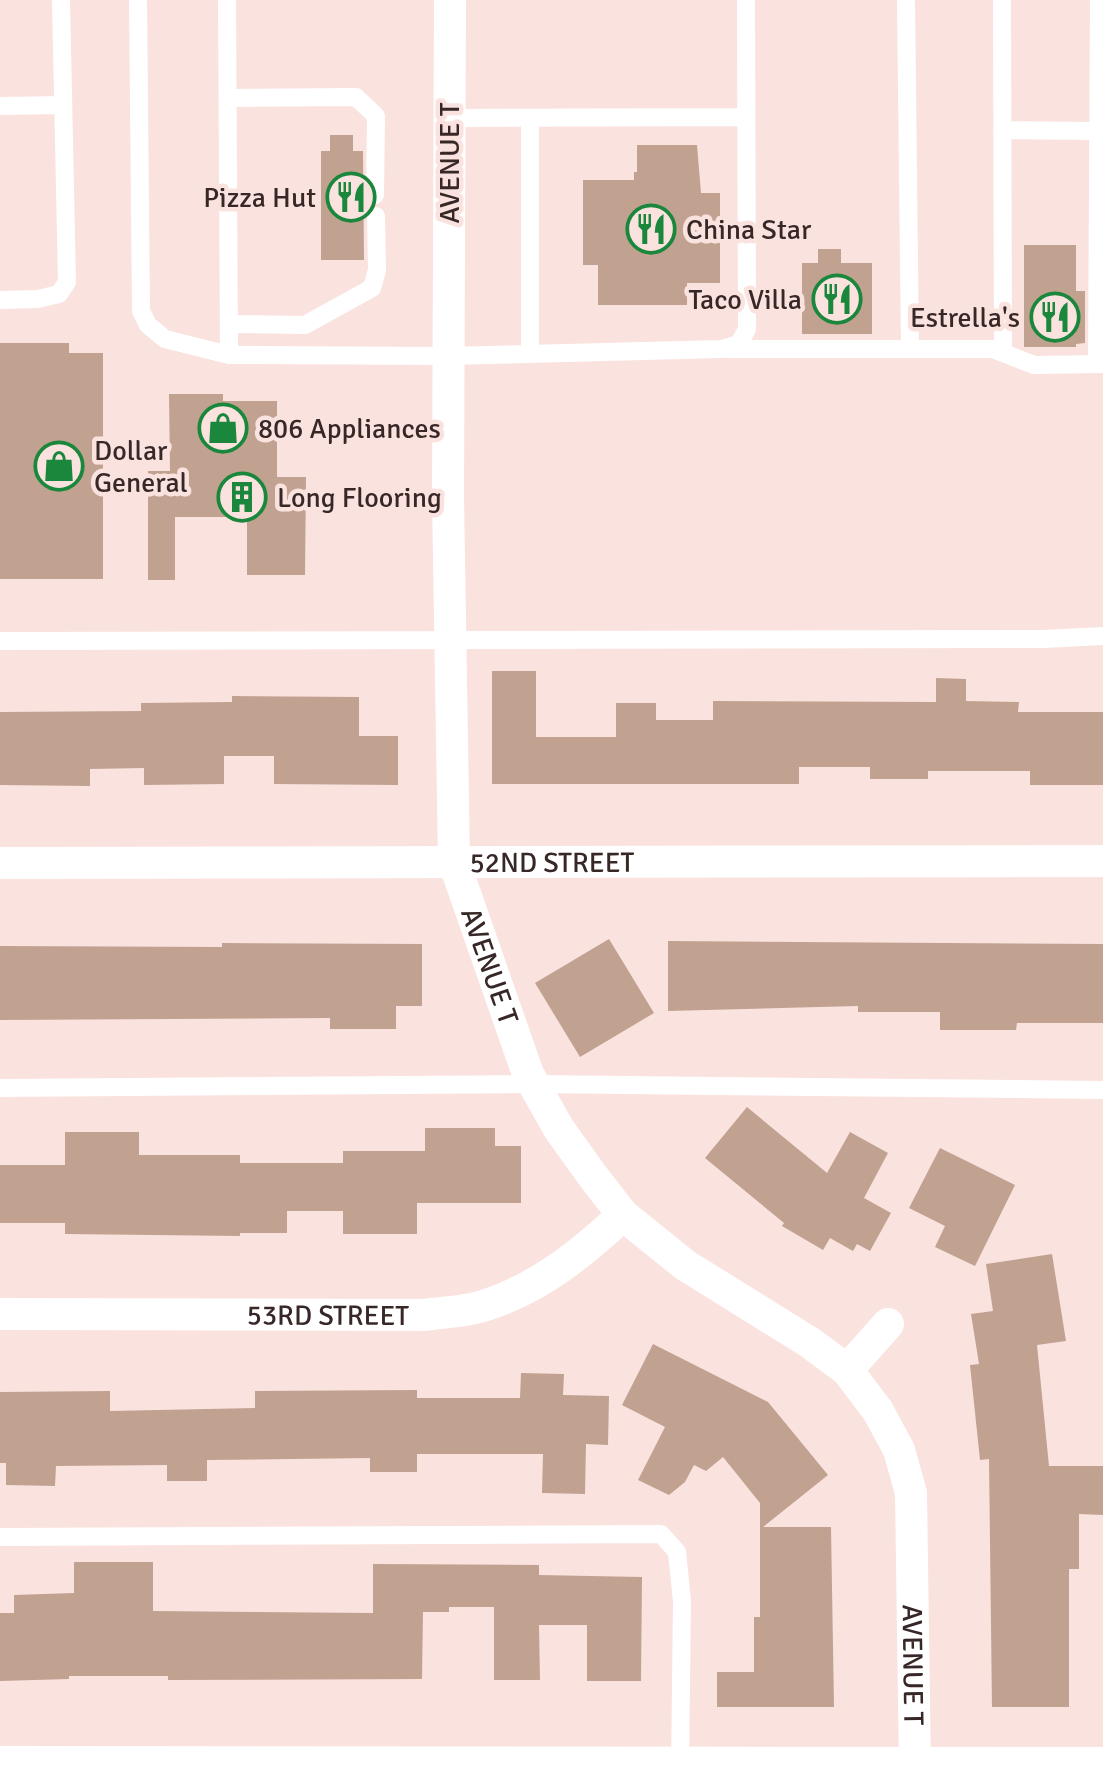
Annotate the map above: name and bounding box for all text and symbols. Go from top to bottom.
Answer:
street label: AVENUE T [433,102,467,224]
restaurant icon: Pizza Hut [325,171,377,223]
place label: Pizza Hut [203,181,316,215]
restaurant icon: China Star [625,203,677,255]
place label: China Star [686,213,812,247]
restaurant icon: Taco Villa [811,273,863,325]
place label: Taco Villa [688,283,802,317]
restaurant icon: Estrella's [1029,291,1081,343]
place label: Estrella's [910,301,1020,335]
shop icon: 806 Appliances [197,402,249,454]
place label: 806 Appliances [258,412,441,446]
place label: Dollar General [94,434,188,500]
shop icon: Dollar General [33,440,85,492]
building icon: Long Flooring [216,471,268,523]
place label: Long Flooring [277,481,442,515]
street label: 52ND STREET [470,846,635,880]
street label: AVENUE T [453,903,525,1029]
street label: 53RD STREET [247,1299,409,1333]
street label: AVENUE T [895,1604,930,1726]

